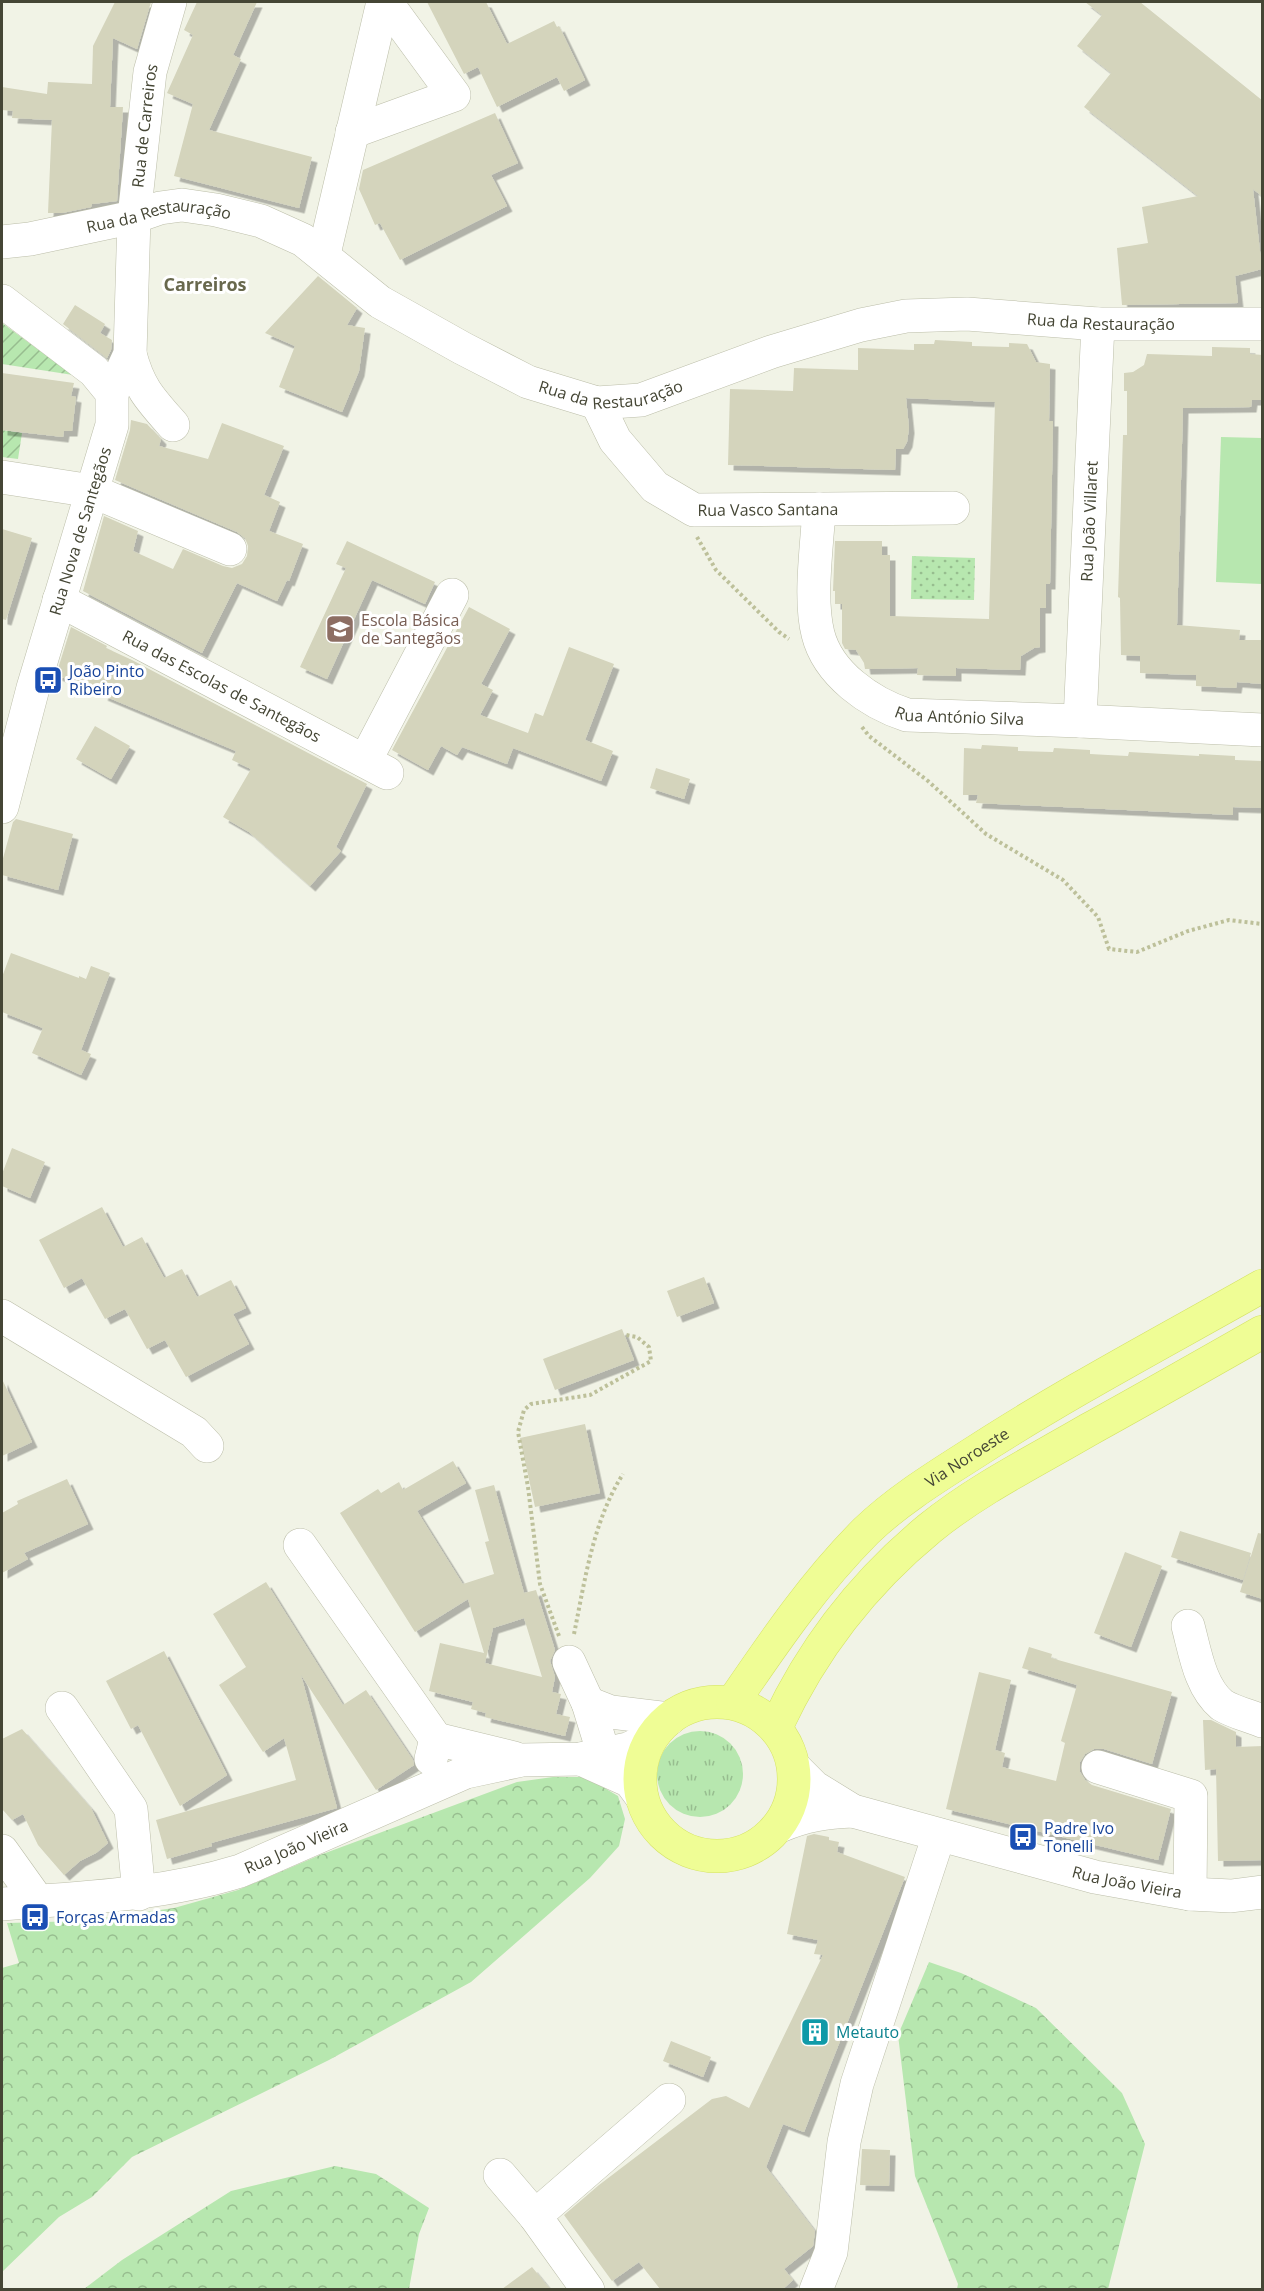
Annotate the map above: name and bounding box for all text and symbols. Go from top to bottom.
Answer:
street label: Rua de Carreiros [126,61,163,189]
street label: Rua da Restauração [84,194,234,238]
district label: Carreiros [163,272,247,296]
street label: Rua da Restauração [1026,308,1175,335]
street label: Rua da Restauração [536,375,686,414]
street label: Rua Nova de Santegãos [44,444,116,618]
street label: Rua João Villaret [1075,460,1103,582]
street label: Rua Vasco Santana [697,498,838,521]
place label: Escola Básica de Santegãos [361,609,461,649]
school or university icon: Escola Básica de Santegãos [324,613,356,645]
street label: Rua das Escolas de Santegãos [119,624,325,747]
place label: João Pinto Ribeiro [67,660,144,700]
bus stop icon: João Pinto Ribeiro [32,664,64,696]
street label: Rua António Silva [892,701,1024,730]
street label: Via Noroeste [921,1422,1013,1493]
street label: Rua João Vieira [241,1814,351,1879]
place label: Padre Ivo Tonelli [1044,1817,1114,1857]
bus stop icon: Padre Ivo Tonelli [1007,1821,1039,1853]
street label: Rua João Vieira [1070,1860,1184,1903]
bus stop icon: Forças Armadas [19,1901,51,1933]
place label: Forças Armadas [56,1906,175,1928]
building icon: Metauto [799,2016,831,2048]
place label: Metauto [836,2021,899,2043]

